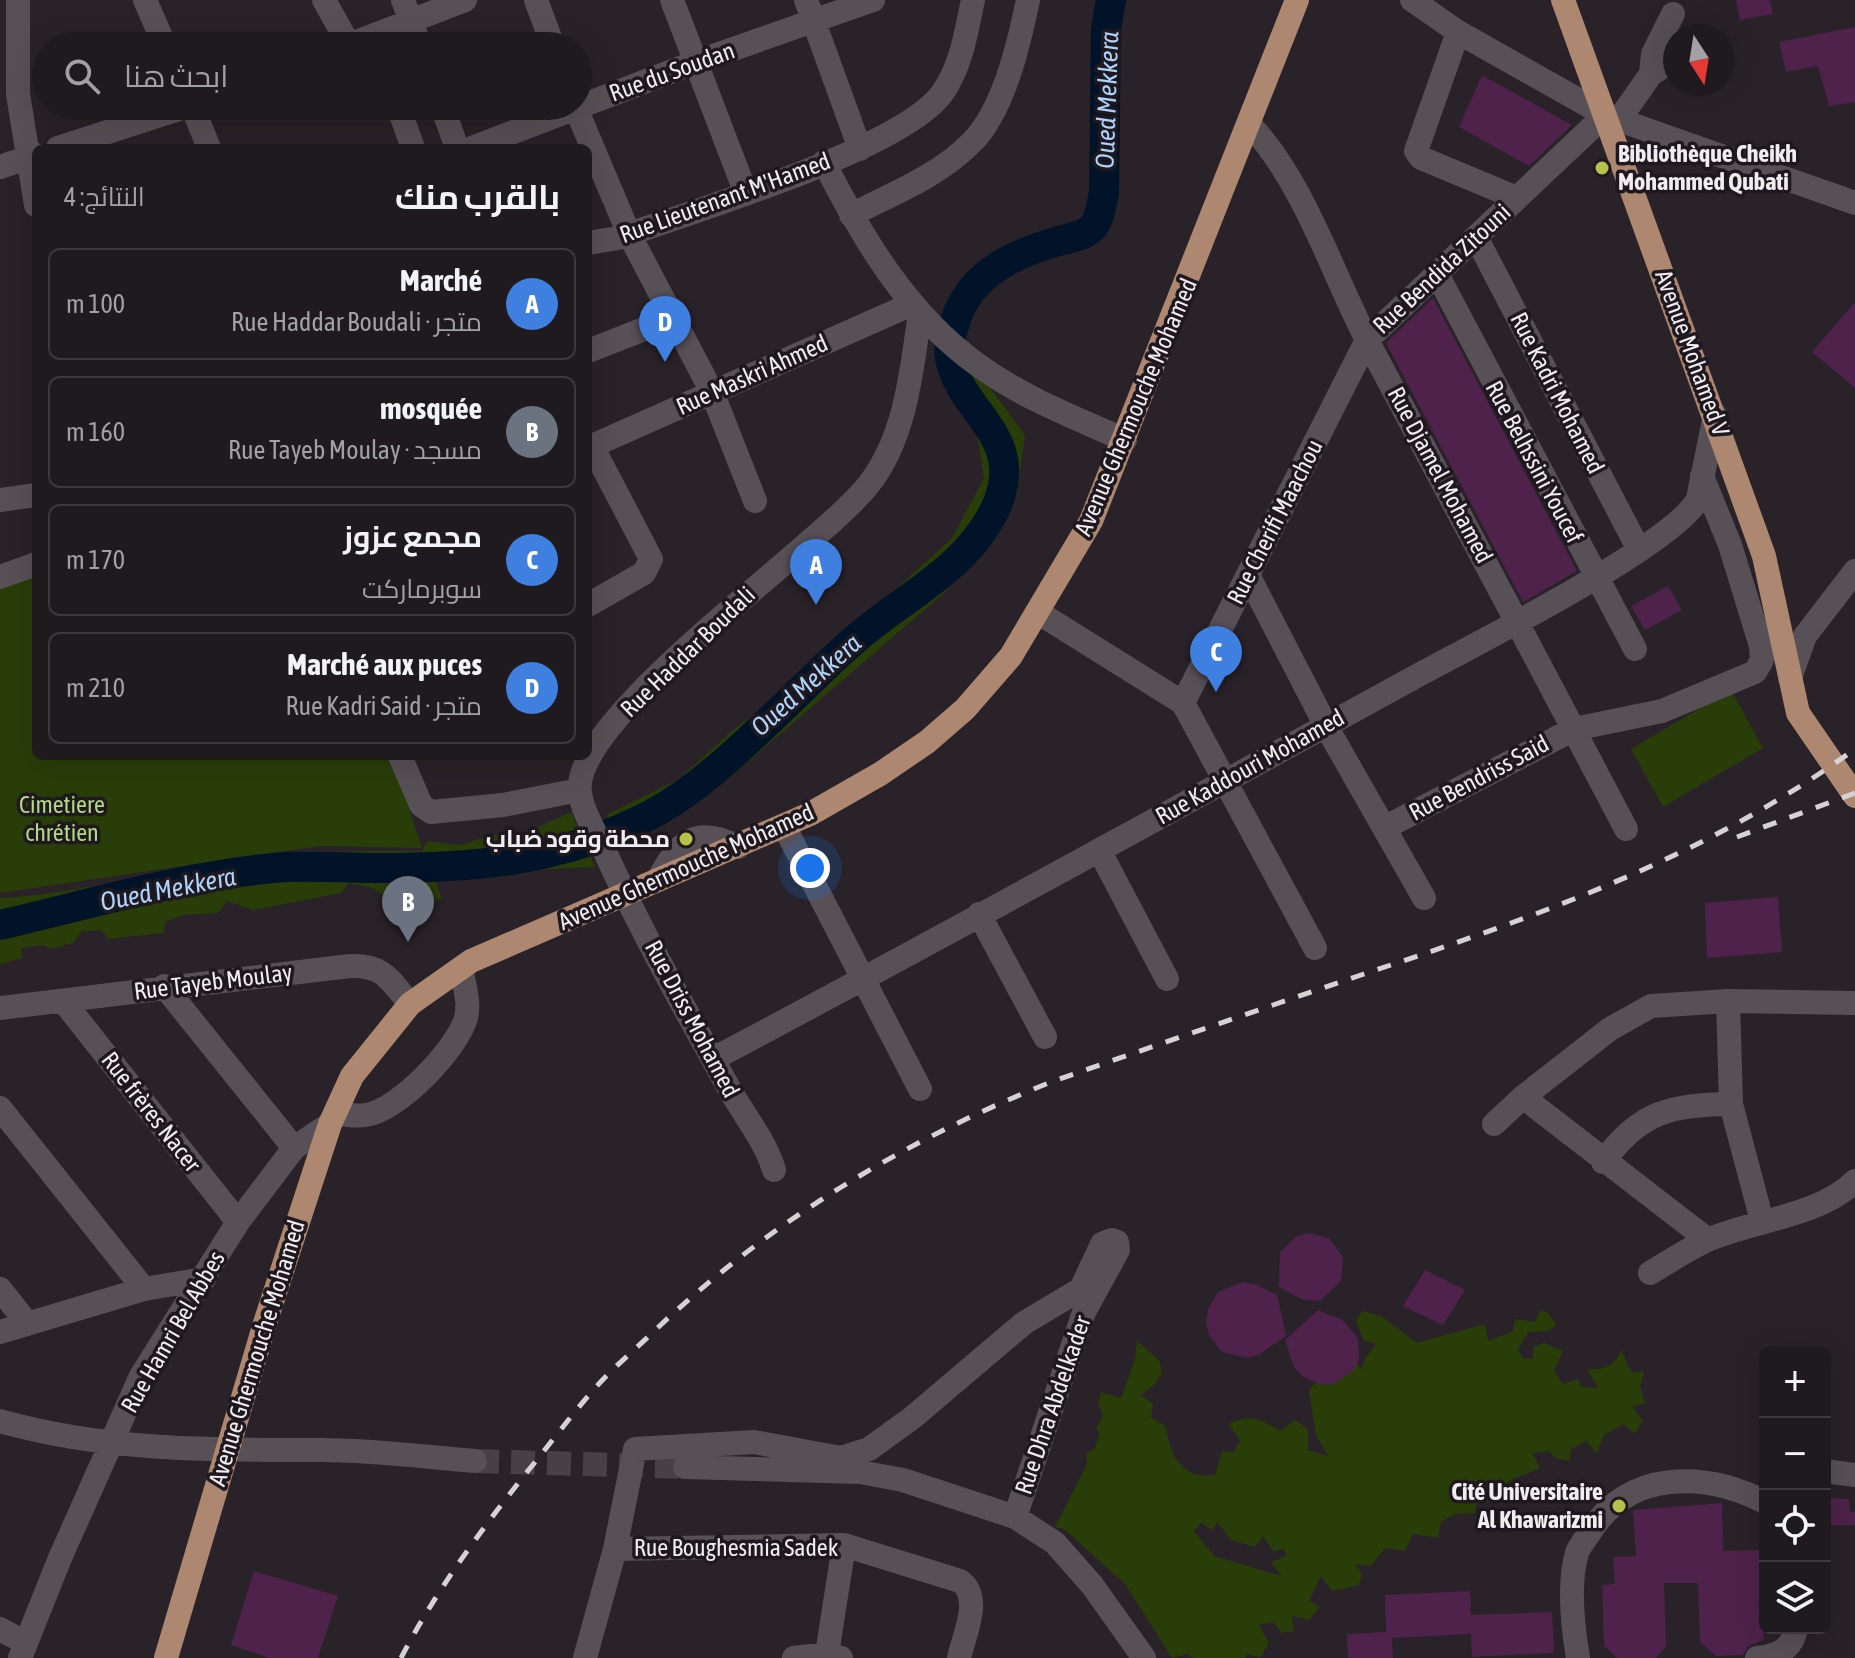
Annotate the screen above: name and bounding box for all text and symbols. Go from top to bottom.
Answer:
north arrow [1663,24,1735,96]
water label: Oued Mekkera [1090,31,1124,169]
search box [32,32,592,120]
street label: Rue du Soudan [606,36,738,107]
icon: search [60,54,104,98]
text: ابحث هنا [124,59,228,93]
place label: Bibliothèque Cheikh Mohammed Qubati [1618,140,1797,195]
street label: Rue Lieutenant M'Hamed [616,147,834,248]
marker: Bibliothèque Cheikh Mohammed Qubati [1593,159,1611,177]
text: بالقرب منك [395,177,560,216]
text: النتائج: 4 [64,182,145,212]
street label: Rue Bendida Zitouni [1368,198,1516,339]
text: Marché [400,263,482,297]
street label: Avenue Mohamed V [1650,266,1735,440]
street label: Avenue Ghermouche Mohamed [1069,274,1202,539]
text: 100 m [66,289,125,319]
text: A [526,289,538,319]
pin: D [639,296,691,362]
text: متجر · Rue Haddar Boudali [231,307,482,337]
street label: Rue Kadri Mohamed [1505,308,1610,478]
street label: Rue Maskri Ahmed [672,329,832,420]
street label: Rue Belhssini Youcef [1480,376,1589,548]
street label: Rue Djamel Mohamed [1383,382,1498,567]
text: mosquée [380,391,482,425]
text: 160 m [66,417,125,447]
text: B [526,417,538,447]
text: مسجد · Rue Tayeb Moulay [228,435,482,465]
street label: Rue Cherifi Maachou [1221,435,1328,609]
text: مجمع عزوز [343,519,482,553]
pin: A [790,539,842,605]
text: 170 m [66,545,125,575]
text: C [526,545,538,575]
text: سوبرماركت [362,574,482,604]
street label: Rue Haddar Boudali [615,581,760,722]
pin: C [1190,626,1242,692]
water label: Oued Mekkera [745,628,867,742]
text: Marché aux puces [287,647,482,681]
text: 210 m [66,673,125,703]
text: D [525,673,539,703]
text: متجر · Rue Kadri Said [285,691,482,721]
street label: Rue Kaddouri Mohamed [1151,704,1349,830]
street label: Rue Bendriss Said [1404,729,1553,826]
park label: Cimetiere chrétien [19,791,105,846]
street label: Avenue Ghermouche Mohamed [554,798,818,935]
place label: محطة وقود ضباب [486,825,670,853]
marker: محطة وقود ضباب [677,830,695,848]
your location [790,848,830,888]
water label: Oued Mekkera [98,861,238,917]
pin: B [382,876,434,942]
street label: Rue Driss Mohamed [640,936,745,1102]
street label: Rue Tayeb Moulay [132,958,294,1005]
street label: Rue frères Nacer [96,1047,207,1178]
street label: Avenue Ghermouche Mohamed [203,1217,310,1489]
street label: Rue Hamri Bel Abbes [115,1246,230,1417]
street label: Rue Dhra Abdelkader [1009,1311,1096,1498]
map controls [1759,1346,1831,1634]
button: + [1759,1346,1831,1418]
button: − [1759,1418,1831,1490]
place label: Cité Universitaire Al Khawarizmi [1451,1478,1603,1533]
button: locate [1759,1490,1831,1562]
marker: Cité Universitaire Al Khawarizmi [1610,1497,1628,1515]
street label: Rue Boughesmia Sadek [634,1534,839,1561]
button: layers [1759,1562,1831,1634]

